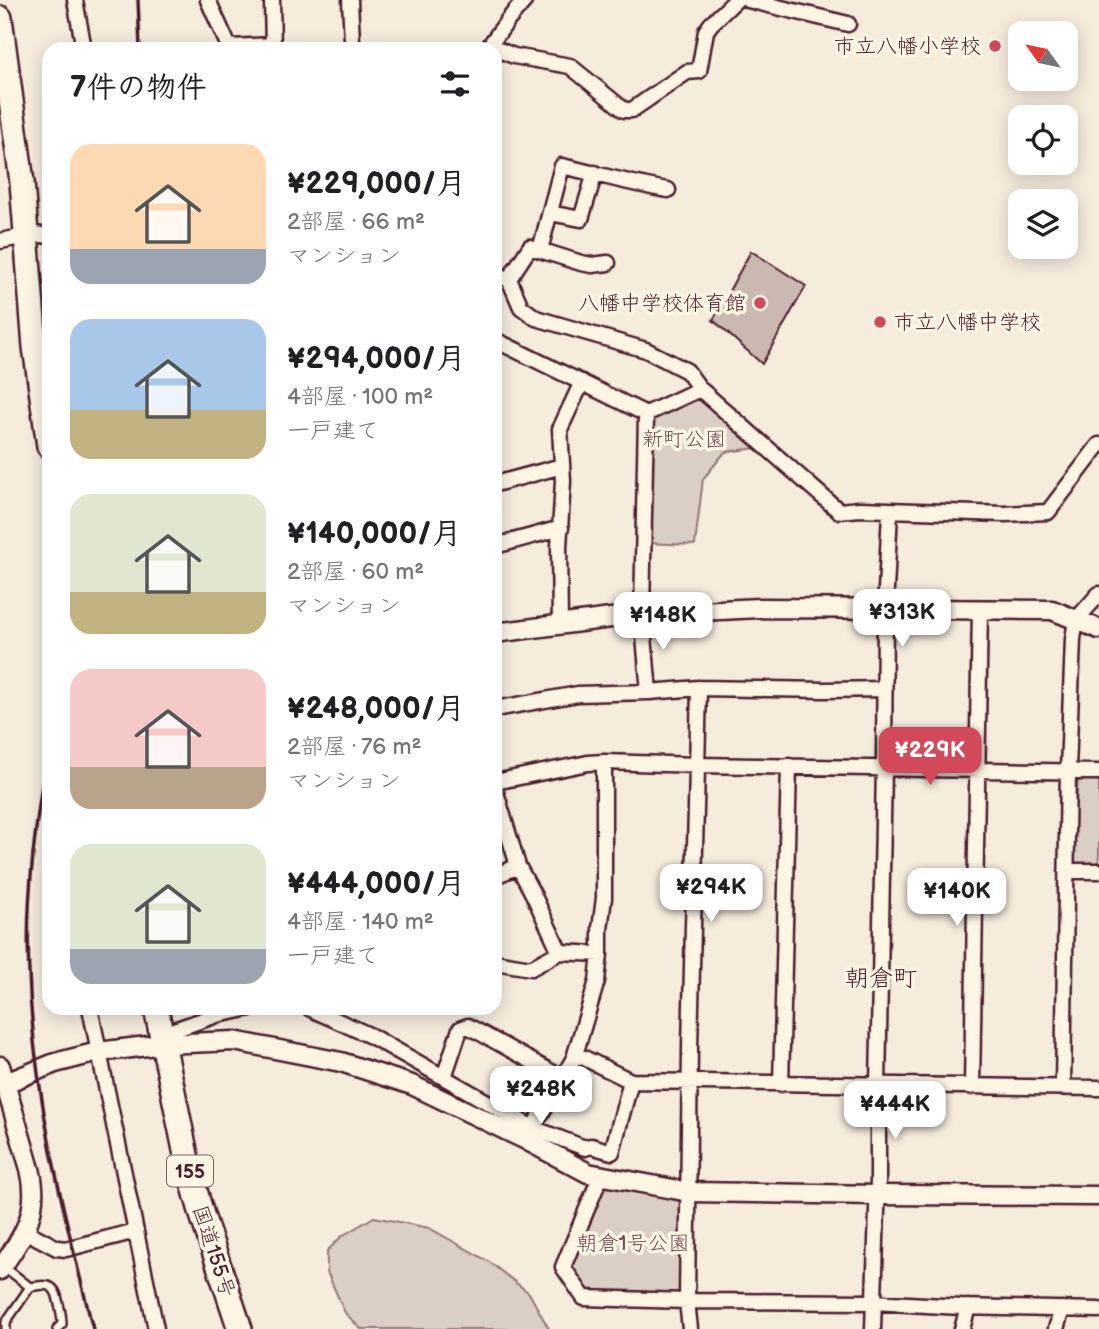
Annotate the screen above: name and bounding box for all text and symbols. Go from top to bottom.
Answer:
north arrow [1008,21,1078,91]
map controls [1008,21,1078,259]
place label: 市立八幡小学校 [834,34,981,59]
marker: 市立八幡小学校 [987,38,1003,54]
icon: filters [436,65,474,103]
text: 7件の物件 [70,70,207,106]
button: locate [1008,105,1078,175]
text: ¥229,000/月 [287,166,466,202]
icon: home [126,172,210,256]
button: layers [1008,189,1078,259]
text: 2部屋 · 66 m² [287,208,425,236]
text: マンション [287,242,401,270]
place label: 八幡中学校体育館 [578,291,746,316]
marker: 八幡中学校体育館 [752,295,768,311]
place label: 市立八幡中学校 [894,310,1041,335]
marker: 市立八幡中学校 [872,314,888,330]
text: ¥294,000/月 [287,341,466,377]
icon: home [126,347,210,431]
text: 4部屋 · 100 m² [287,383,433,411]
text: 一戸建て [287,417,379,445]
park label: 新町公園 [642,427,726,452]
text: ¥140,000/月 [287,516,462,552]
icon: home [126,522,210,606]
text: 2部屋 · 60 m² [287,558,424,586]
pin: ¥313K [853,590,951,649]
text: マンション [287,592,401,620]
pin: ¥148K [614,592,712,652]
text: ¥313K [869,598,935,626]
text: ¥148K [630,601,696,629]
text: ¥248,000/月 [287,691,465,727]
icon: home [126,697,210,781]
pin: ¥229K [881,728,979,787]
text: 2部屋 · 76 m² [287,733,421,761]
text: ¥229K [895,736,965,764]
text: マンション [287,767,401,795]
pin: ¥294K [662,864,760,924]
text: ¥444,000/月 [287,866,466,902]
pin: ¥140K [908,869,1006,928]
icon: home [126,872,210,956]
text: ¥294K [676,873,746,901]
text: ¥140K [923,877,991,905]
text: 4部屋 · 140 m² [287,908,434,936]
text: 一戸建て [287,942,379,970]
district label: 朝倉町 [845,964,917,993]
pin: ¥248K [492,1066,590,1126]
text: ¥248K [506,1075,576,1103]
pin: ¥444K [846,1082,944,1141]
text: ¥444K [860,1090,930,1118]
road number: 155 [167,1156,213,1186]
street label: 国道155号 [187,1202,240,1300]
park label: 朝倉1号公園 [576,1231,690,1256]

